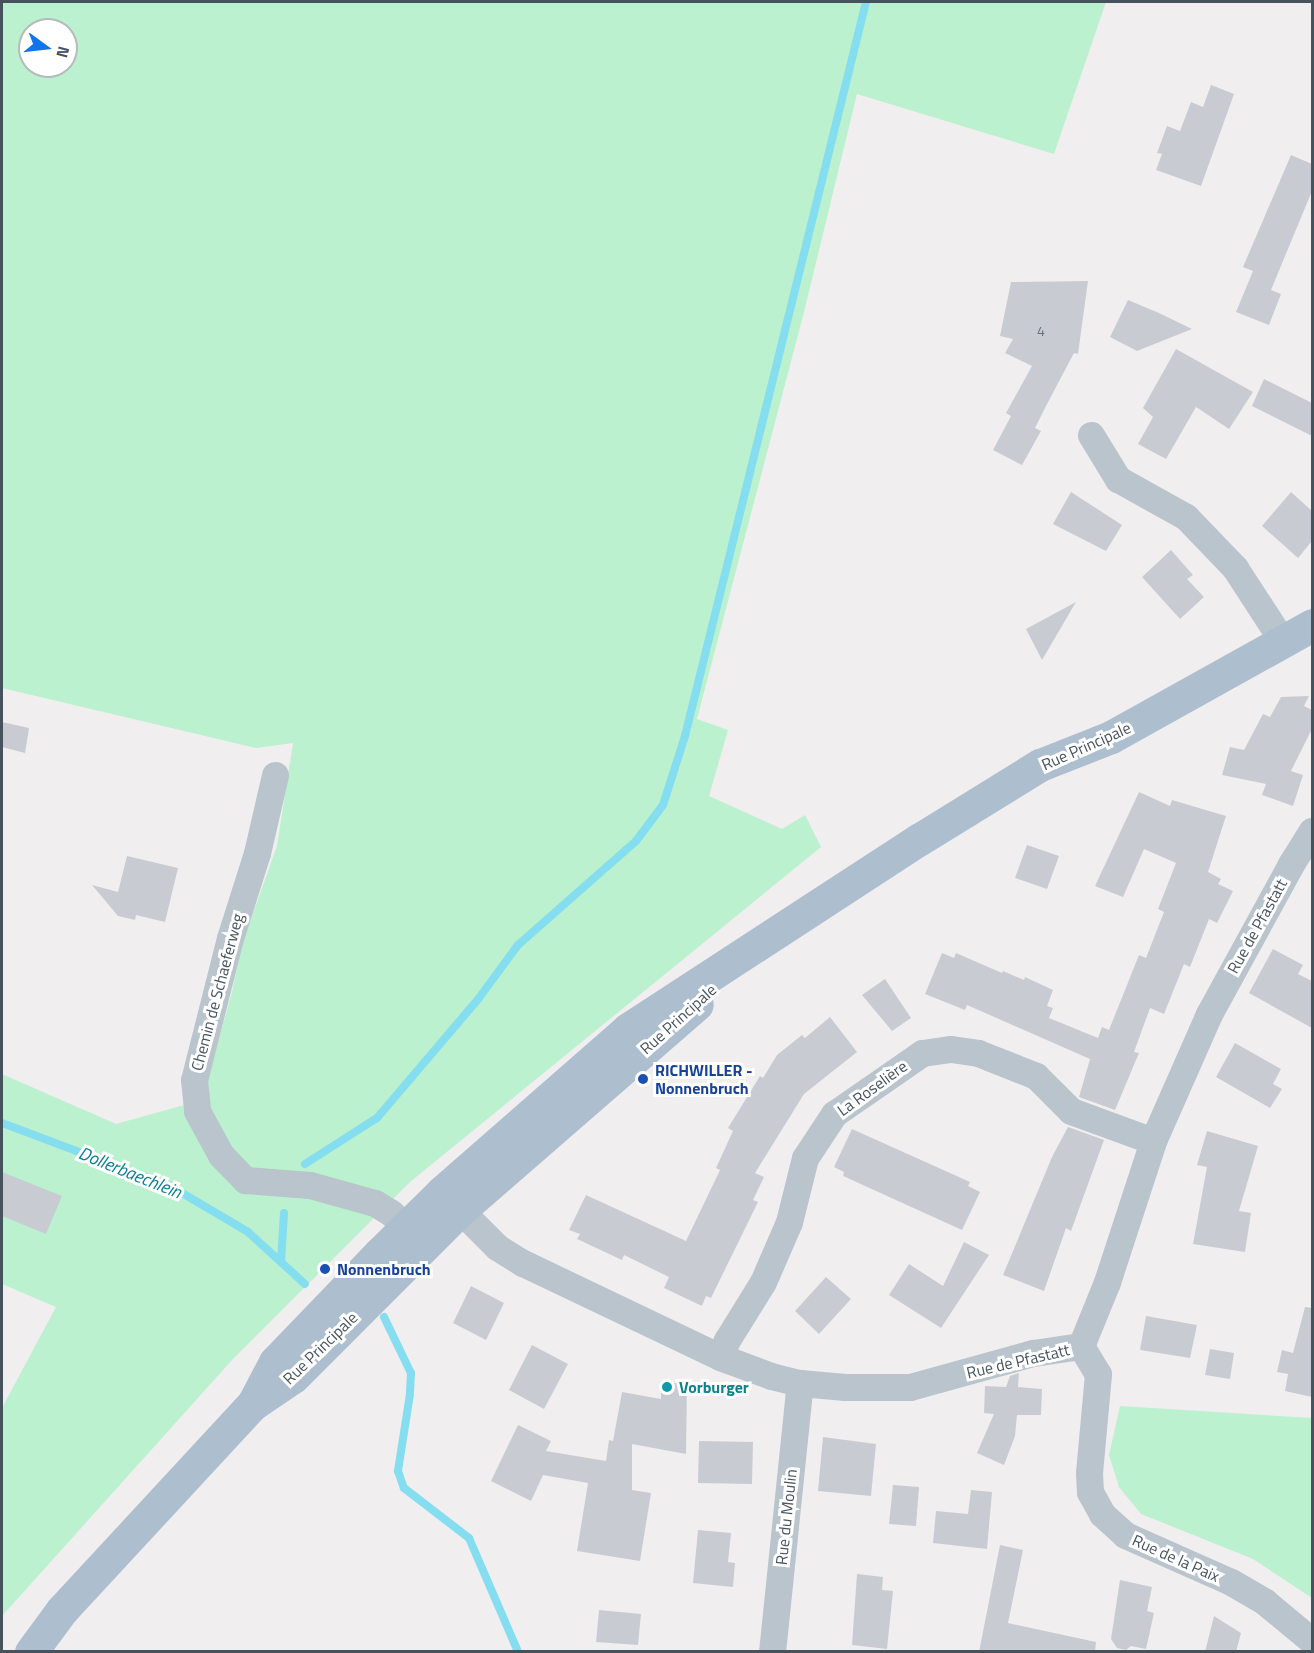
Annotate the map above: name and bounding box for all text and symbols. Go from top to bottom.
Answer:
north arrow [18,18,78,78]
text: N [50,44,76,61]
house number: 4 [1037,323,1045,339]
street label: Rue Principale [1038,718,1134,774]
street label: Rue de Pfastatt [1223,875,1291,977]
street label: Chemin de Schaeferweg [187,911,247,1073]
street label: Rue Principale [636,980,720,1058]
street label: La Roselière [833,1056,911,1120]
place label: RICHWILLER - Nonnenbruch [655,1060,752,1098]
marker: RICHWILLER - Nonnenbruch [636,1072,650,1086]
water label: Dollerbaechlein [75,1143,185,1203]
place label: Nonnenbruch [337,1259,431,1279]
marker: Nonnenbruch [318,1262,332,1276]
street label: Rue Principale [279,1308,361,1388]
street label: Rue de Pfastatt [965,1340,1071,1382]
place label: Vorburger [679,1377,749,1397]
marker: Vorburger [660,1380,674,1394]
street label: Rue du Moulin [771,1468,801,1566]
street label: Rue de la Paix [1129,1530,1223,1586]

